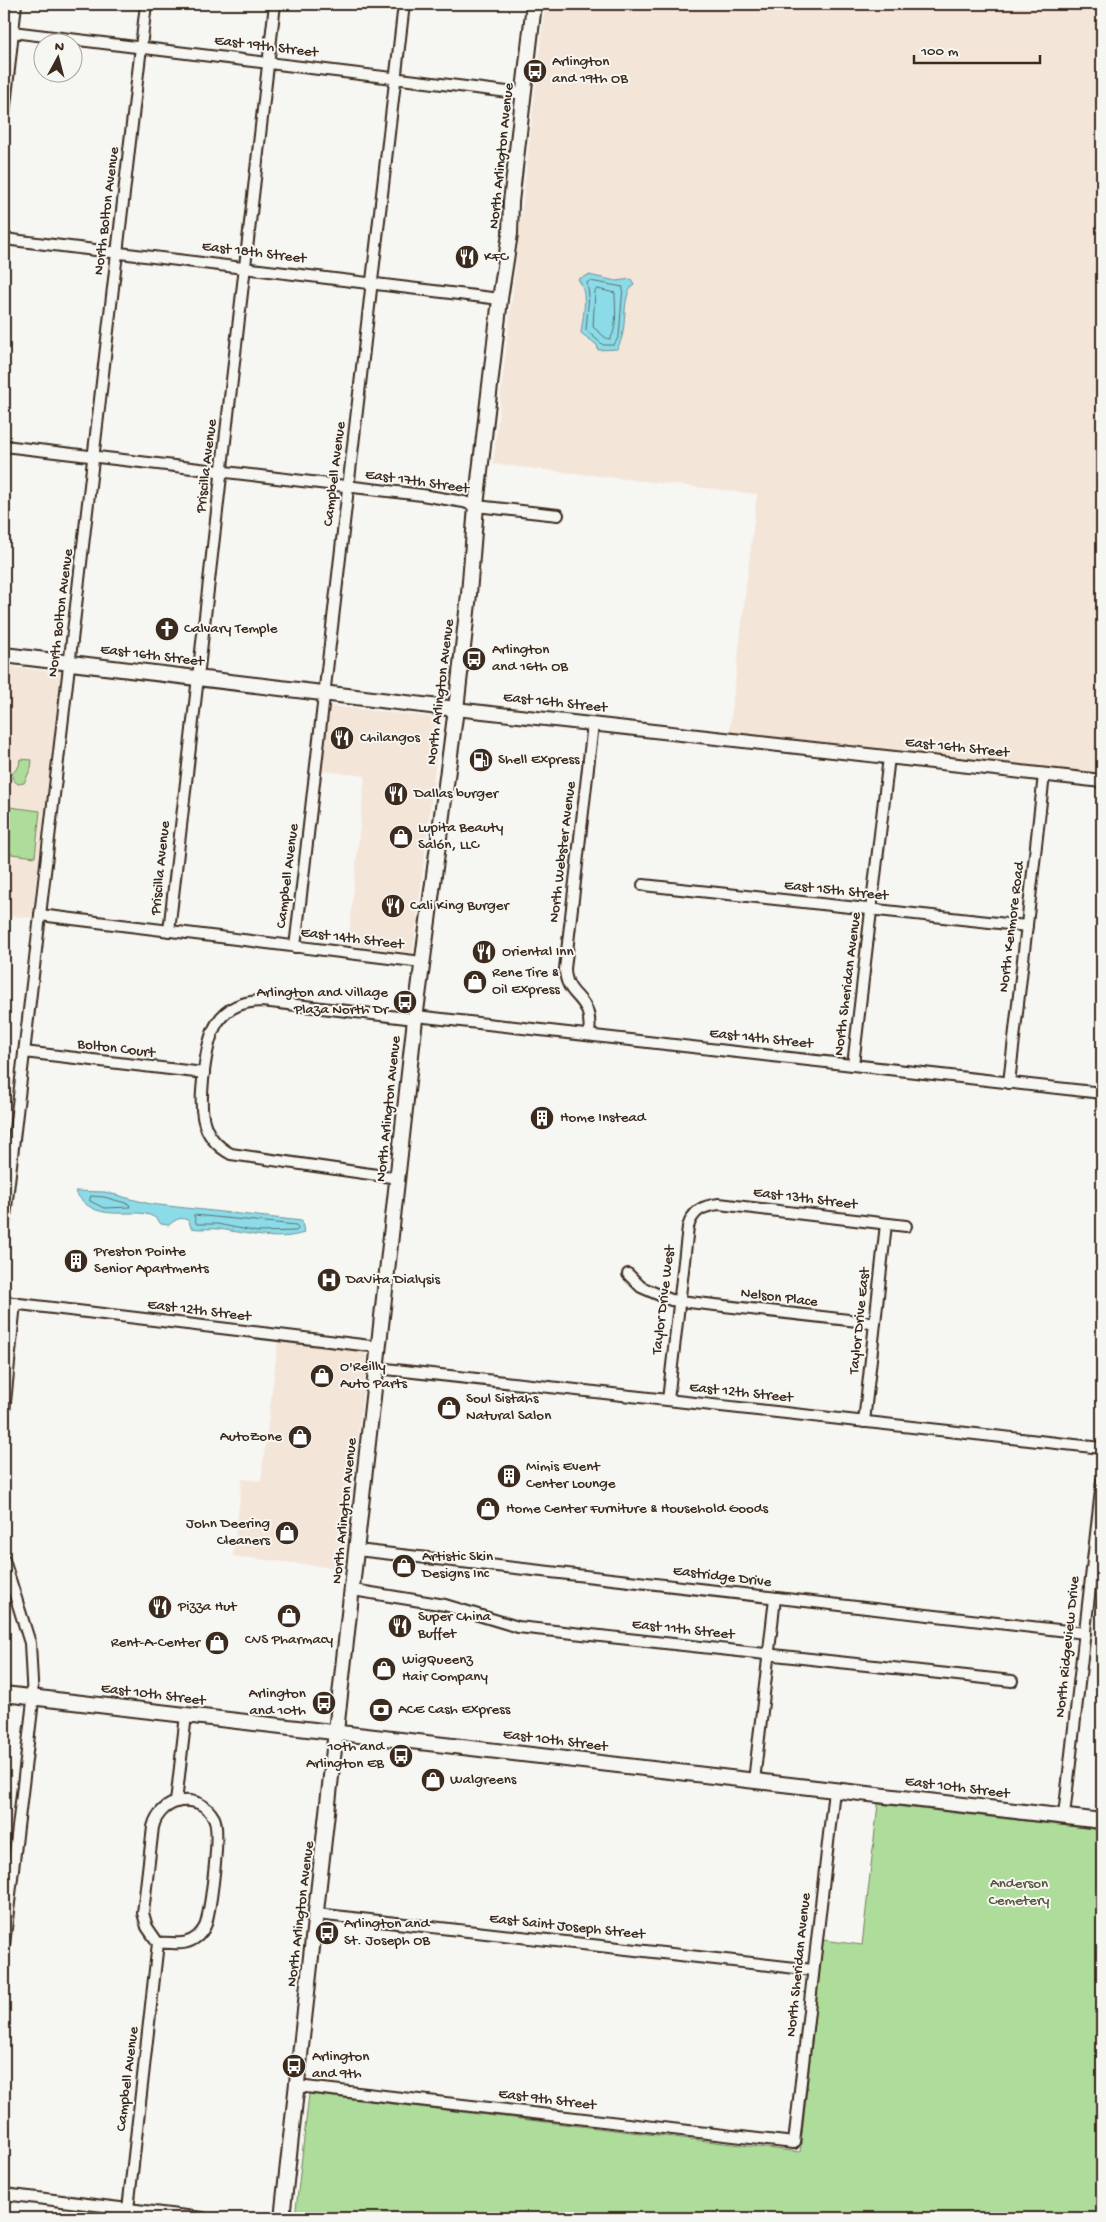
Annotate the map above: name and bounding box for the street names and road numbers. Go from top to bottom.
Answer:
street label: East 19th Street [213,32,321,63]
street label: North Arlington Avenue [485,82,519,230]
street label: North Bolton Avenue [90,146,124,276]
street label: East 18th Street [201,238,309,269]
street label: Priscilla Avenue [192,418,222,515]
street label: Campbell Avenue [320,420,350,527]
street label: East 17th Street [364,466,472,498]
street label: North Bolton Avenue [44,548,78,678]
street label: North Arlington Avenue [423,618,459,766]
street label: East 16th Street [99,641,207,672]
street label: East 16th Street [502,689,610,718]
street label: East 16th Street [904,734,1012,763]
street label: North Webster Avenue [545,780,581,924]
street label: Priscilla Avenue [147,820,175,917]
street label: Campbell Avenue [273,822,303,929]
street label: North Kenmore Road [995,859,1029,993]
street label: East 15th Street [783,877,891,906]
street label: North Sheridan Avenue [830,911,866,1057]
street label: East 14th Street [299,924,406,954]
street label: East 14th Street [708,1025,815,1054]
street label: Bolton Court [75,1035,158,1063]
street label: North Arlington Avenue [372,1035,406,1183]
street label: East 13th Street [752,1184,860,1215]
street label: Taylor Drive West [648,1243,680,1357]
street label: Taylor Drive East [845,1265,875,1376]
street label: Nelson Place [739,1284,819,1312]
street label: East 12th Street [146,1296,254,1326]
street label: East 12th Street [688,1379,796,1408]
street label: North Arlington Avenue [328,1437,362,1585]
street label: Eastridge Drive [672,1562,773,1592]
street label: North Ridgeview Drive [1052,1575,1084,1719]
street label: East 11th Street [631,1616,737,1645]
street label: East 10th Street [100,1680,208,1711]
street label: East 10th Street [502,1726,610,1757]
street label: East 10th Street [904,1773,1012,1804]
street label: North Arlington Avenue [283,1840,319,1988]
street label: North Sheridan Avenue [782,1892,816,2038]
street label: East Saint Joseph Street [488,1910,647,1944]
street label: Campbell Avenue [113,2025,143,2132]
street label: East 9th Street [497,2085,599,2115]

